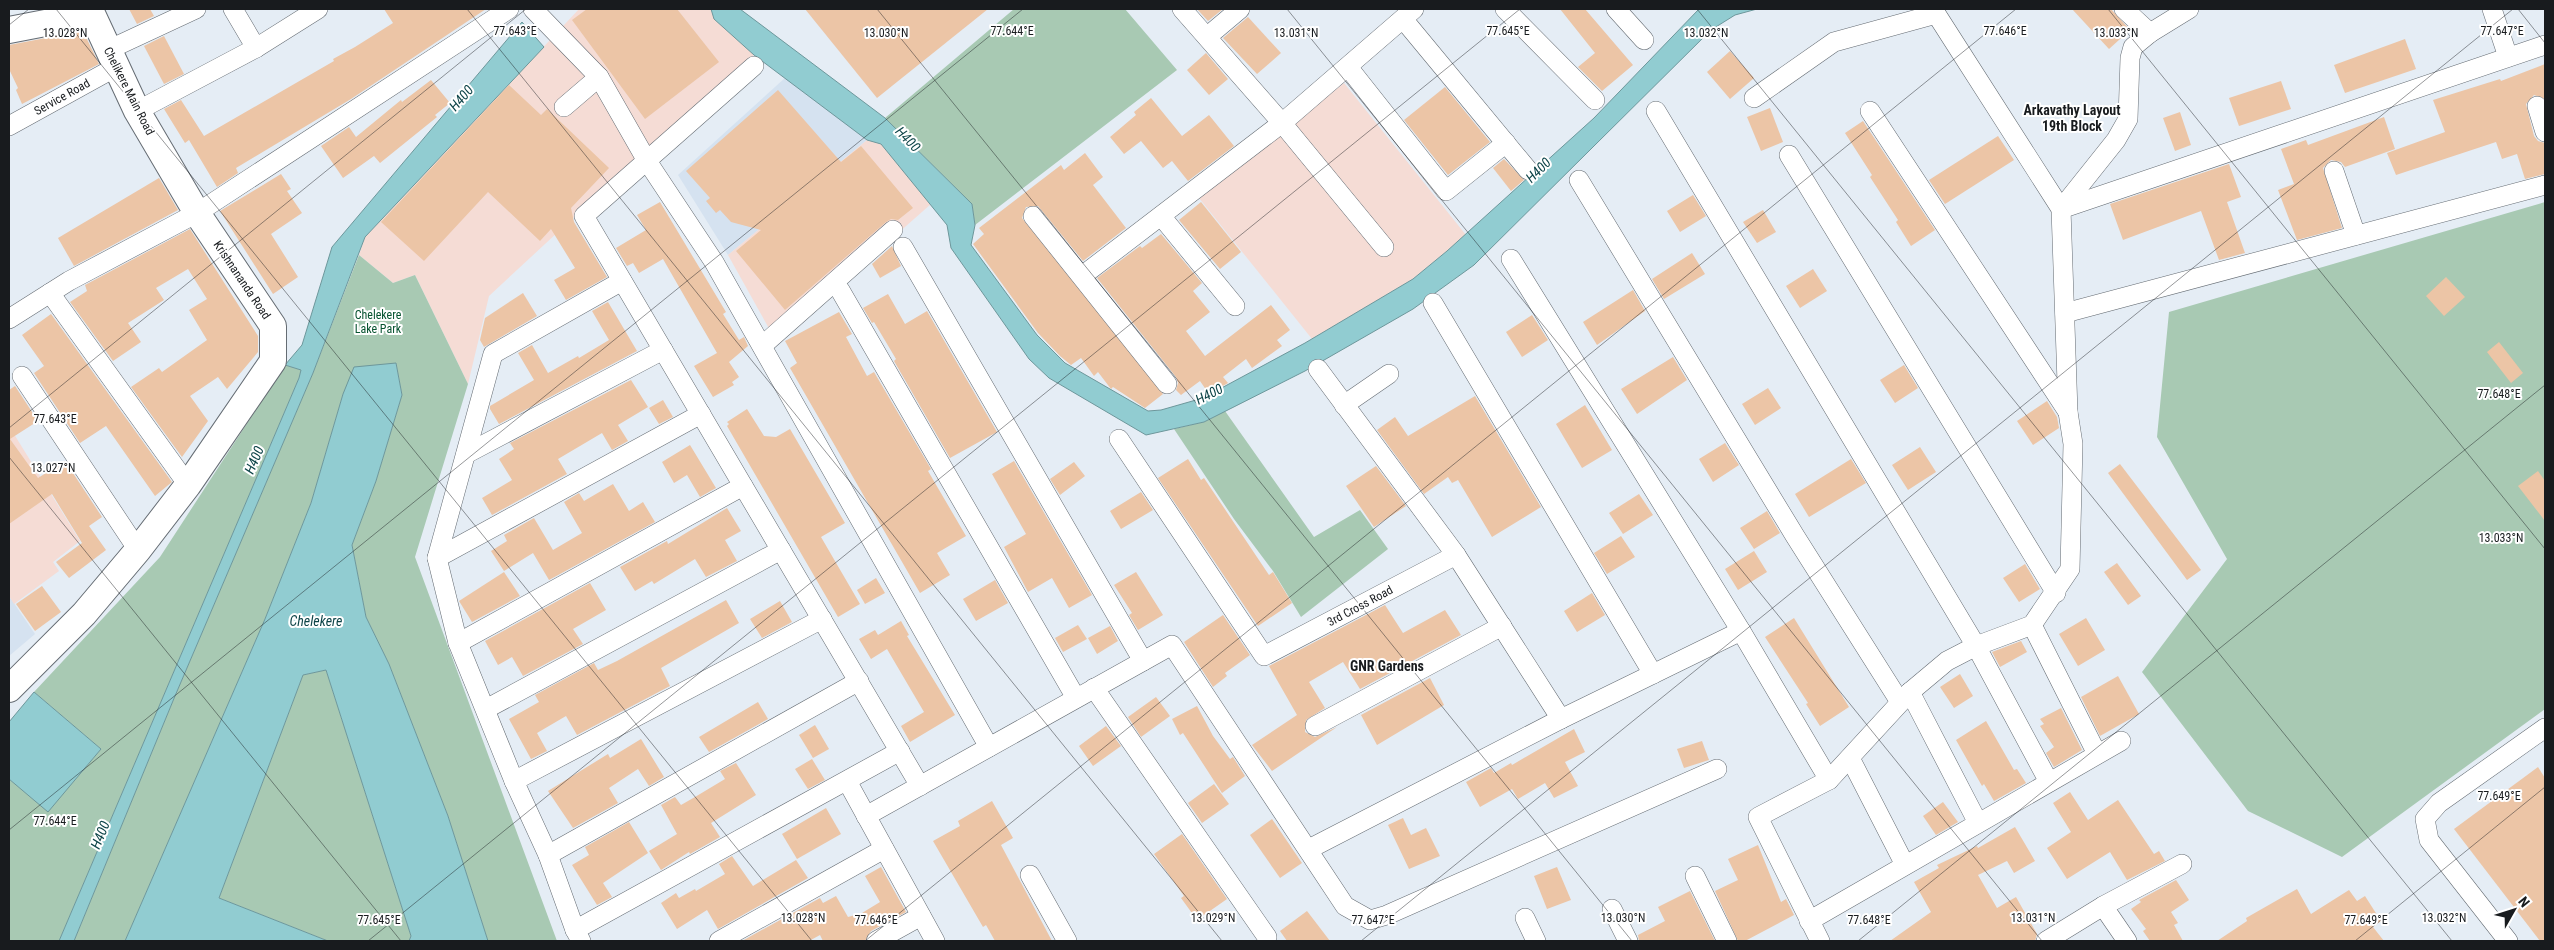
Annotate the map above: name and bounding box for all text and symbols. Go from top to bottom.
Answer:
text: 77.643°E [493,24,537,38]
text: 77.644°E [990,24,1034,38]
text: 77.645°E [1486,24,1530,38]
text: 77.646°E [1983,24,2027,38]
text: 77.647°E [2480,24,2524,38]
text: 13.028°N [43,26,87,40]
text: 13.030°N [864,26,908,40]
text: 13.031°N [1274,26,1318,40]
text: 13.032°N [1684,26,1728,40]
text: 13.033°N [2094,26,2138,40]
street label: Chelikere Main Road [101,45,157,137]
street label: Service Road [32,76,92,118]
water label: H400 [446,82,477,114]
district label: Arkavathy Layout 19th Block [2023,102,2121,134]
water label: H400 [892,123,924,155]
water label: H400 [1522,154,1554,186]
street label: Krishnananda Road [211,238,273,322]
park label: Chelekere Lake Park [355,308,402,336]
water label: H400 [1193,380,1226,408]
text: 77.648°E [2477,387,2521,401]
text: 77.643°E [33,412,77,426]
water label: H400 [241,443,267,476]
text: 13.027°N [31,461,75,475]
text: 13.033°N [2479,531,2523,545]
street label: 3rd Cross Road [1325,583,1395,629]
water label: Chelekere [290,613,342,629]
district label: GNR Gardens [1350,658,1424,674]
text: 77.649°E [2477,789,2521,803]
text: 77.644°E [33,814,77,828]
water label: H400 [87,819,113,851]
north arrow [2489,885,2539,935]
text: N [2515,893,2533,910]
text: 13.028°N [781,911,825,925]
text: 13.029°N [1191,911,1235,925]
text: 13.030°N [1601,911,1645,925]
text: 13.031°N [2011,911,2055,925]
text: 13.032°N [2422,911,2466,925]
text: 77.645°E [357,913,401,927]
text: 77.646°E [854,913,898,927]
text: 77.647°E [1351,913,1395,927]
text: 77.648°E [1847,913,1891,927]
text: 77.649°E [2344,913,2388,927]

